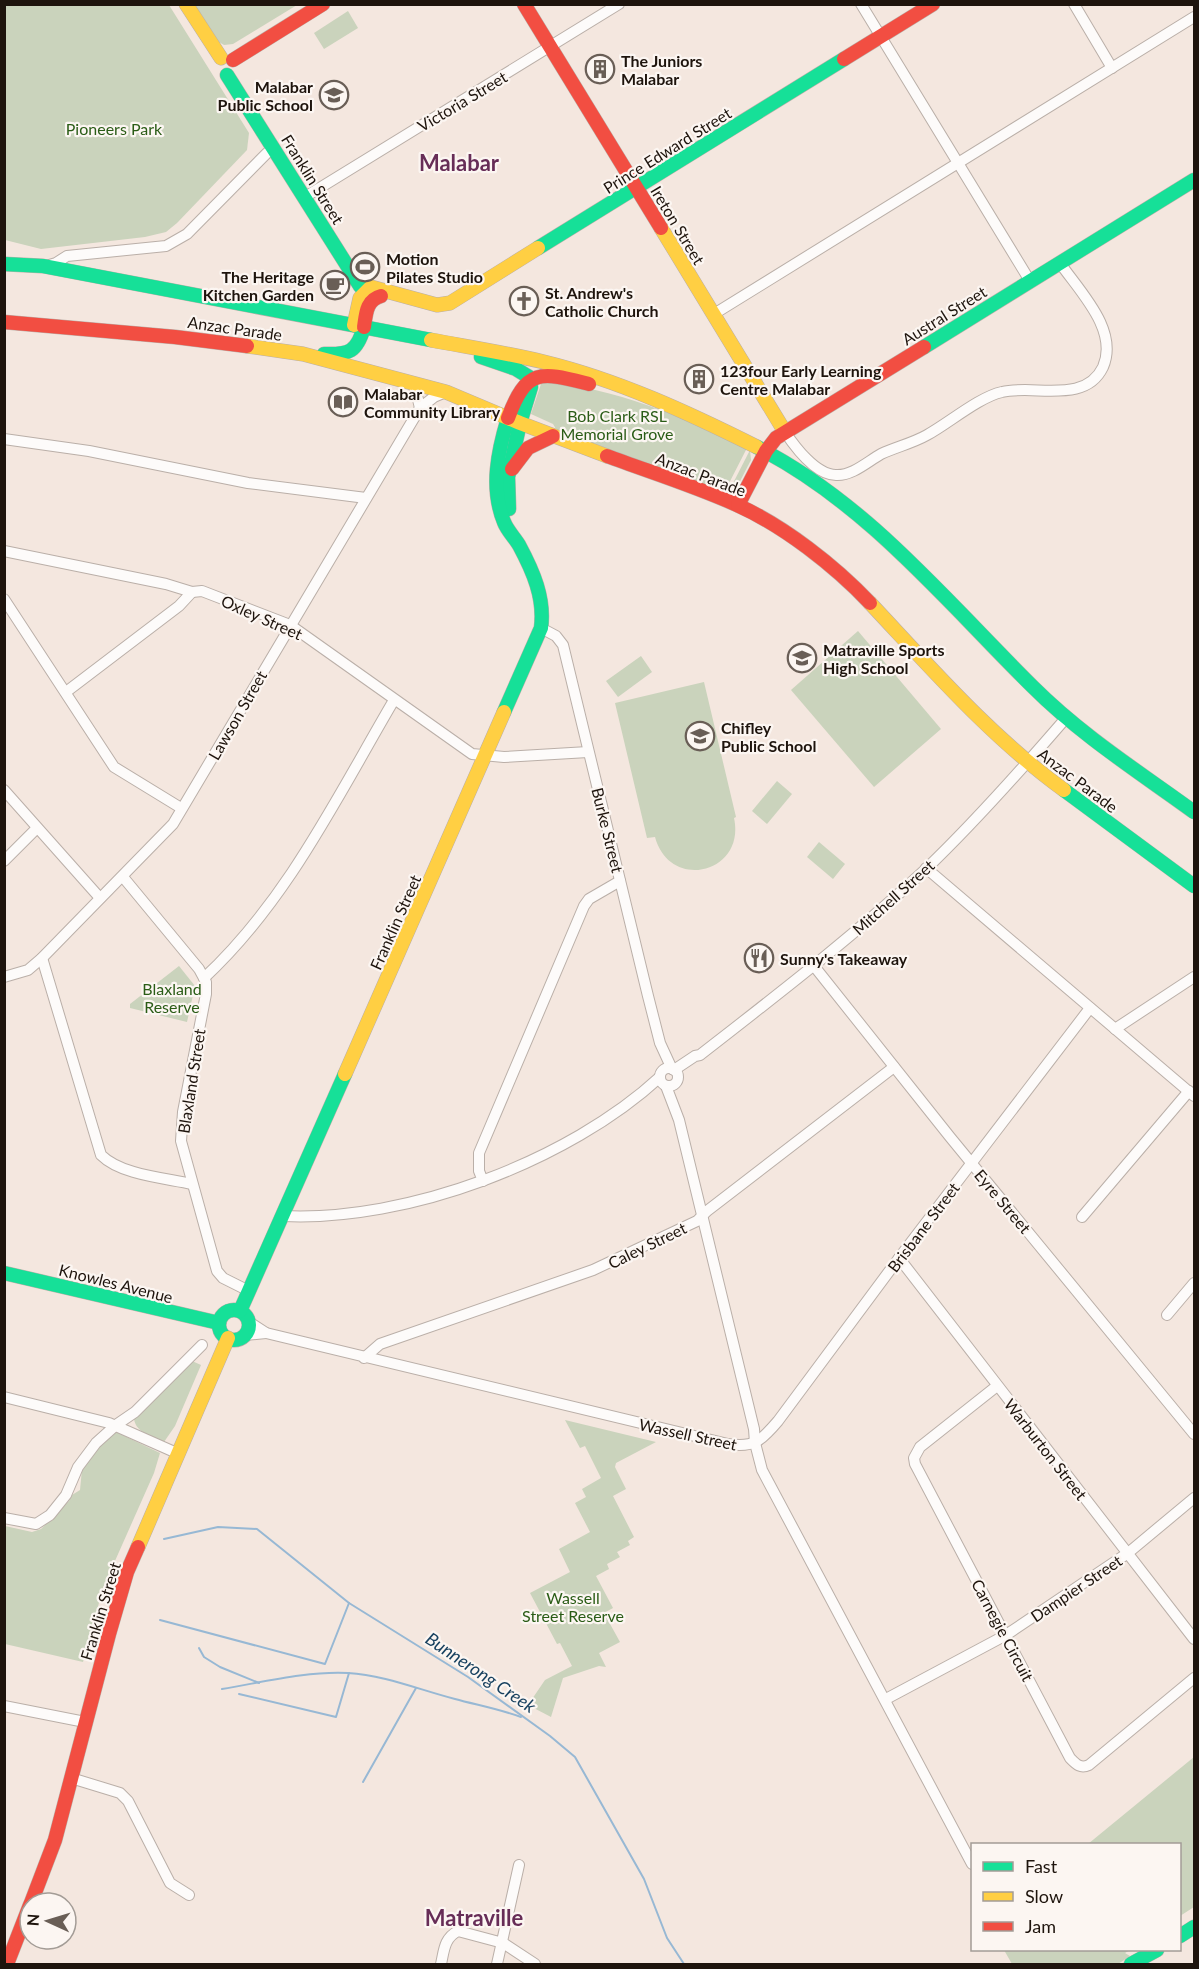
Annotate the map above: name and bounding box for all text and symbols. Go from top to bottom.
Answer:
place label: The Juniors Malabar [621,51,702,88]
building icon: The Juniors Malabar [584,53,616,85]
street label: Victoria Street [414,67,510,135]
place label: Malabar Public School [218,77,313,114]
school or university icon: Malabar Public School [318,79,350,111]
street label: Prince Edward Street [600,103,735,197]
park label: Pioneers Park [66,119,163,138]
street label: Franklin Street [278,131,348,227]
district label: Malabar [419,149,500,176]
street label: Ireton Street [647,182,709,268]
place label: Motion Pilates Studio [386,249,483,286]
sports icon: Motion Pilates Studio [349,251,381,283]
place label: The Heritage Kitchen Garden [203,267,314,304]
cafe icon: The Heritage Kitchen Garden [319,269,351,301]
street label: Austral Street [898,281,990,348]
place label: St. Andrew's Catholic Church [545,283,659,320]
church icon: St. Andrew's Catholic Church [508,285,540,317]
street label: Anzac Parade [187,312,283,344]
place label: 123four Early Learning Centre Malabar [720,361,882,398]
building icon: 123four Early Learning Centre Malabar [683,363,715,395]
place label: Malabar Community Library [364,384,501,421]
library icon: Malabar Community Library [327,386,359,418]
park label: Bob Clark RSL Memorial Grove [560,406,674,443]
street label: Anzac Parade [653,448,749,500]
street label: Oxley Street [219,591,306,643]
place label: Matraville Sports High School [823,640,944,677]
school or university icon: Matraville Sports High School [786,642,818,674]
street label: Lawson Street [204,667,270,763]
place label: Chifley Public School [721,718,816,755]
school or university icon: Chifley Public School [684,720,716,752]
street label: Anzac Parade [1034,744,1122,816]
street label: Burke Street [588,785,628,875]
street label: Mitchell Street [848,855,938,939]
street label: Franklin Street [366,871,424,972]
restaurant icon: Sunny's Takeaway [743,942,775,974]
place label: Sunny's Takeaway [780,949,908,968]
park label: Blaxland Reserve [142,979,202,1016]
street label: Blaxland Street [173,1027,209,1135]
street label: Eyre Street [971,1165,1035,1237]
street label: Brisbane Street [883,1178,963,1276]
street label: Caley Street [605,1218,689,1272]
street label: Knowles Avenue [57,1260,175,1306]
street label: Warburton Street [1001,1395,1092,1504]
street label: Wassell Street [637,1414,739,1454]
street label: Dampier Street [1027,1550,1125,1626]
street label: Franklin Street [76,1559,124,1662]
street label: Carnegie Circuit [968,1576,1038,1684]
park label: Wassell Street Reserve [522,1588,624,1625]
water label: Bunnerong Creek [422,1627,541,1717]
legend [971,1843,1181,1951]
text: Fast [1025,1855,1058,1877]
text: Slow [1025,1885,1063,1907]
north arrow [18,1891,78,1951]
district label: Matraville [425,1904,524,1931]
text: N [23,1913,42,1927]
text: Jam [1025,1915,1056,1937]

